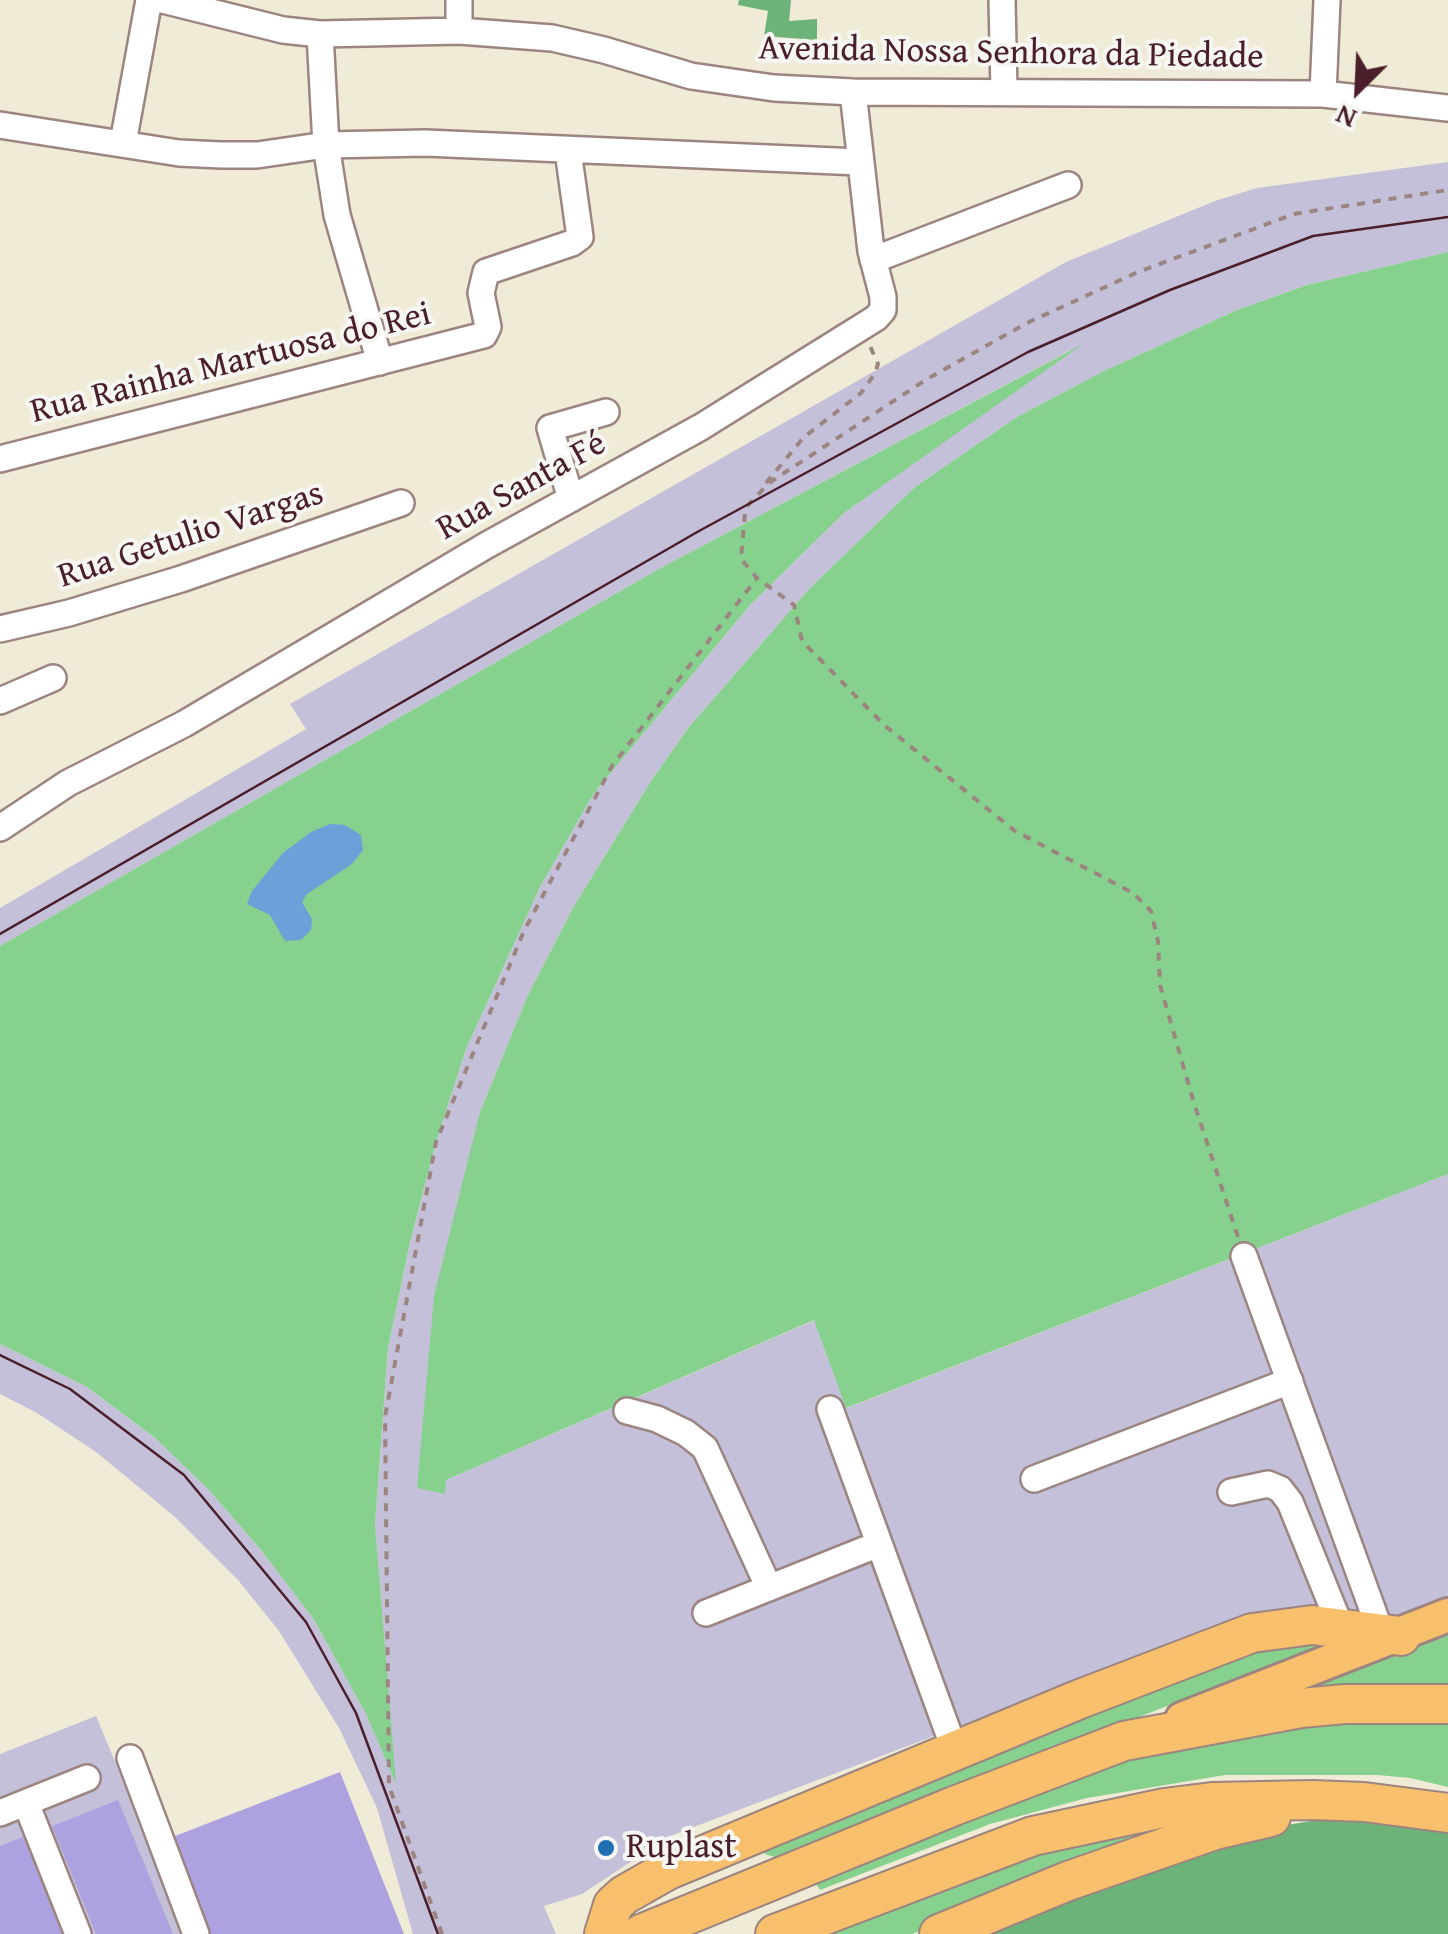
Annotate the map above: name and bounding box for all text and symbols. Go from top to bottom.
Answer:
street label: Avenida Nossa Senhora da Piedade [758,29,1264,79]
north arrow [1308,40,1408,140]
text: N [1329,95,1362,140]
street label: Rua Rainha Martuosa do Rei [27,294,435,434]
street label: Rua Santa Fé [430,423,614,551]
street label: Rua Getulio Vargas [53,473,329,599]
place label: Ruplast [626,1827,737,1869]
marker: Ruplast [595,1837,617,1859]

